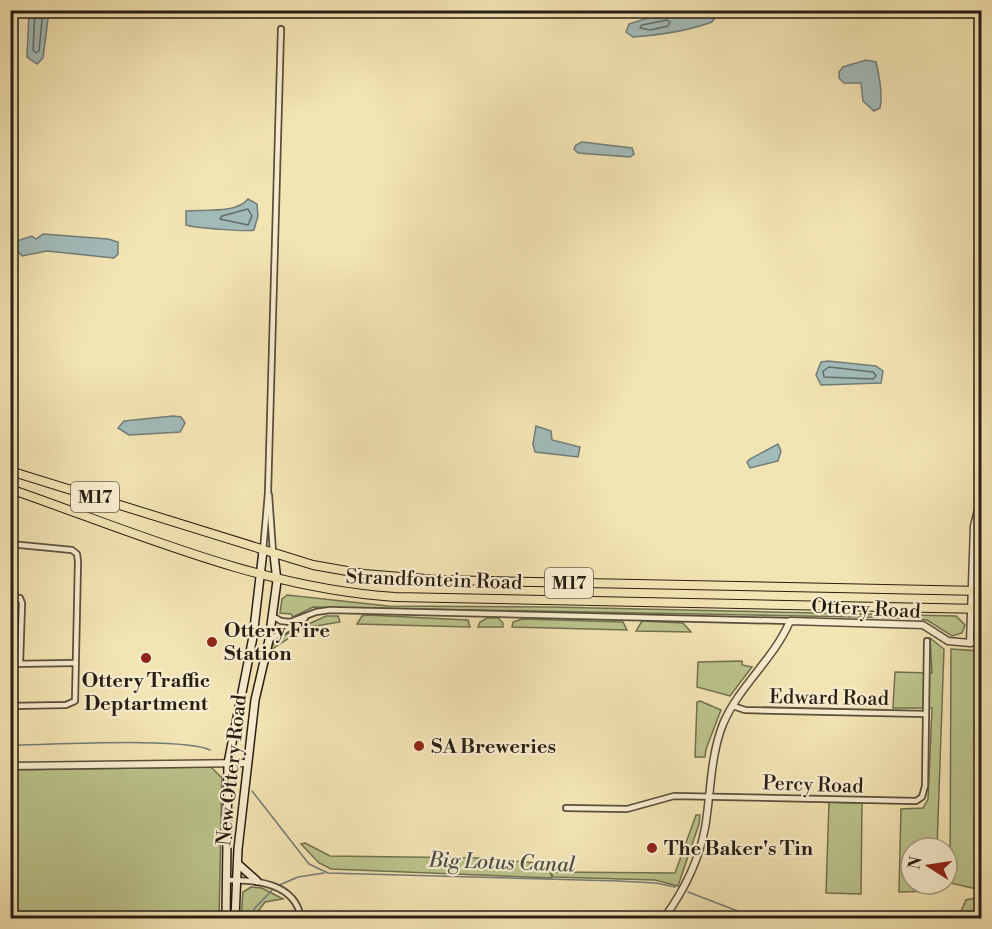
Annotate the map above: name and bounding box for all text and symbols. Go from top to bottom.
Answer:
road number: M17 [71,482,119,512]
street label: Strandfontein Road [345,565,523,596]
road number: M17 [545,568,593,598]
street label: Ottery Road [811,594,922,625]
place label: Ottery Fire Station [224,619,330,667]
marker: Ottery Fire Station [205,635,219,649]
marker: Ottery Traffic Deptartment [139,651,153,665]
place label: Ottery Traffic Deptartment [82,669,210,717]
street label: Edward Road [769,685,890,712]
street label: New Ottery Road [212,693,253,847]
place label: SA Breweries [431,735,556,760]
marker: SA Breweries [412,739,426,753]
street label: Percy Road [762,771,865,800]
north arrow [899,836,959,896]
place label: The Baker's Tin [664,837,814,862]
marker: The Baker's Tin [645,841,659,855]
water label: Big Lotus Canal [427,847,576,879]
text: N [904,854,926,871]

